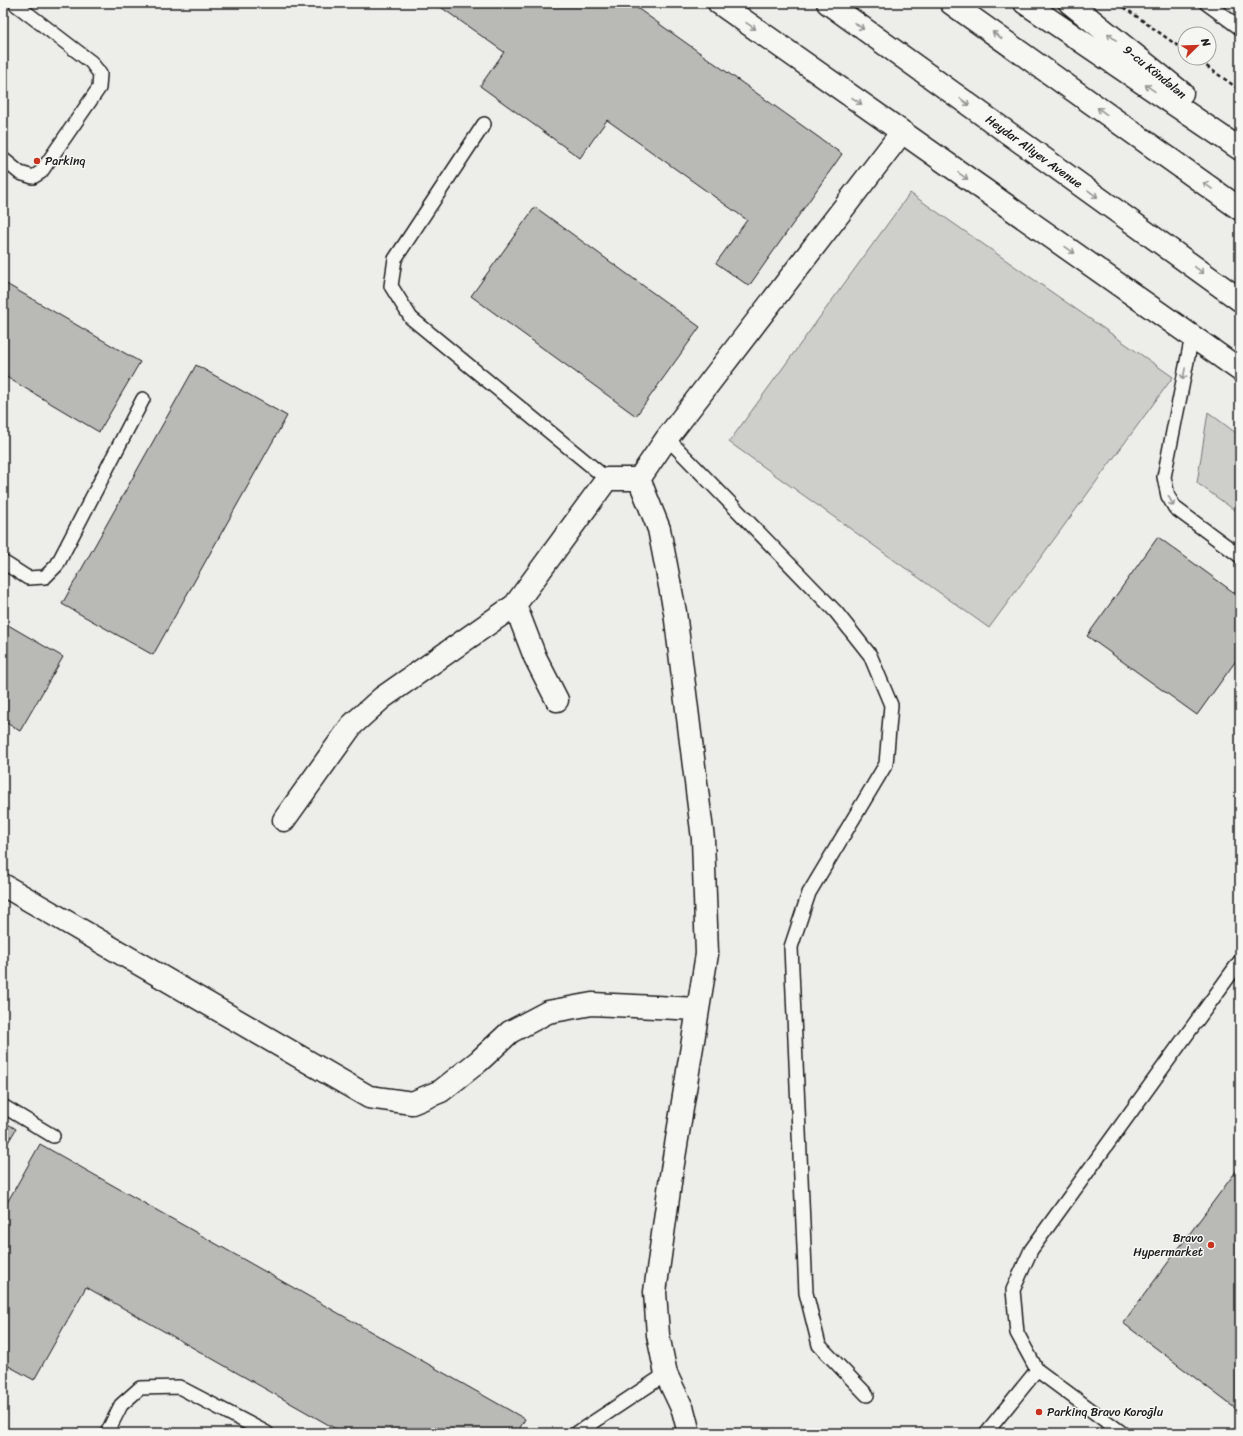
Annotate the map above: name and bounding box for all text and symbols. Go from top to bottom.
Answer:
one-way arrow [745,22,756,30]
one-way arrow [854,22,865,30]
north arrow [1177,26,1217,66]
one-way arrow [991,31,1002,39]
one-way arrow [1106,33,1117,41]
text: N [1195,34,1216,50]
street label: 9-cu Köndələn [1118,39,1192,105]
one-way arrow [1145,84,1156,92]
one-way arrow [851,97,862,105]
one-way arrow [959,98,970,106]
one-way arrow [1097,107,1108,115]
street label: Heydar Aliyev Avenue [981,109,1087,194]
place label: Parkinq [45,150,85,172]
marker: Parkinq [32,156,42,166]
one-way arrow [957,172,968,180]
one-way arrow [1203,182,1214,191]
one-way arrow [1087,190,1098,198]
one-way arrow [1064,246,1075,254]
one-way arrow [1193,266,1204,274]
one-way arrow [1180,367,1188,380]
one-way arrow [1168,495,1175,507]
place label: Bravo Hypermarket [1133,1227,1203,1263]
marker: Bravo Hypermarket [1206,1240,1216,1250]
place label: Parkinq Bravo Koroğlu [1047,1401,1164,1423]
marker: Parkinq Bravo Koroğlu [1034,1407,1044,1417]

